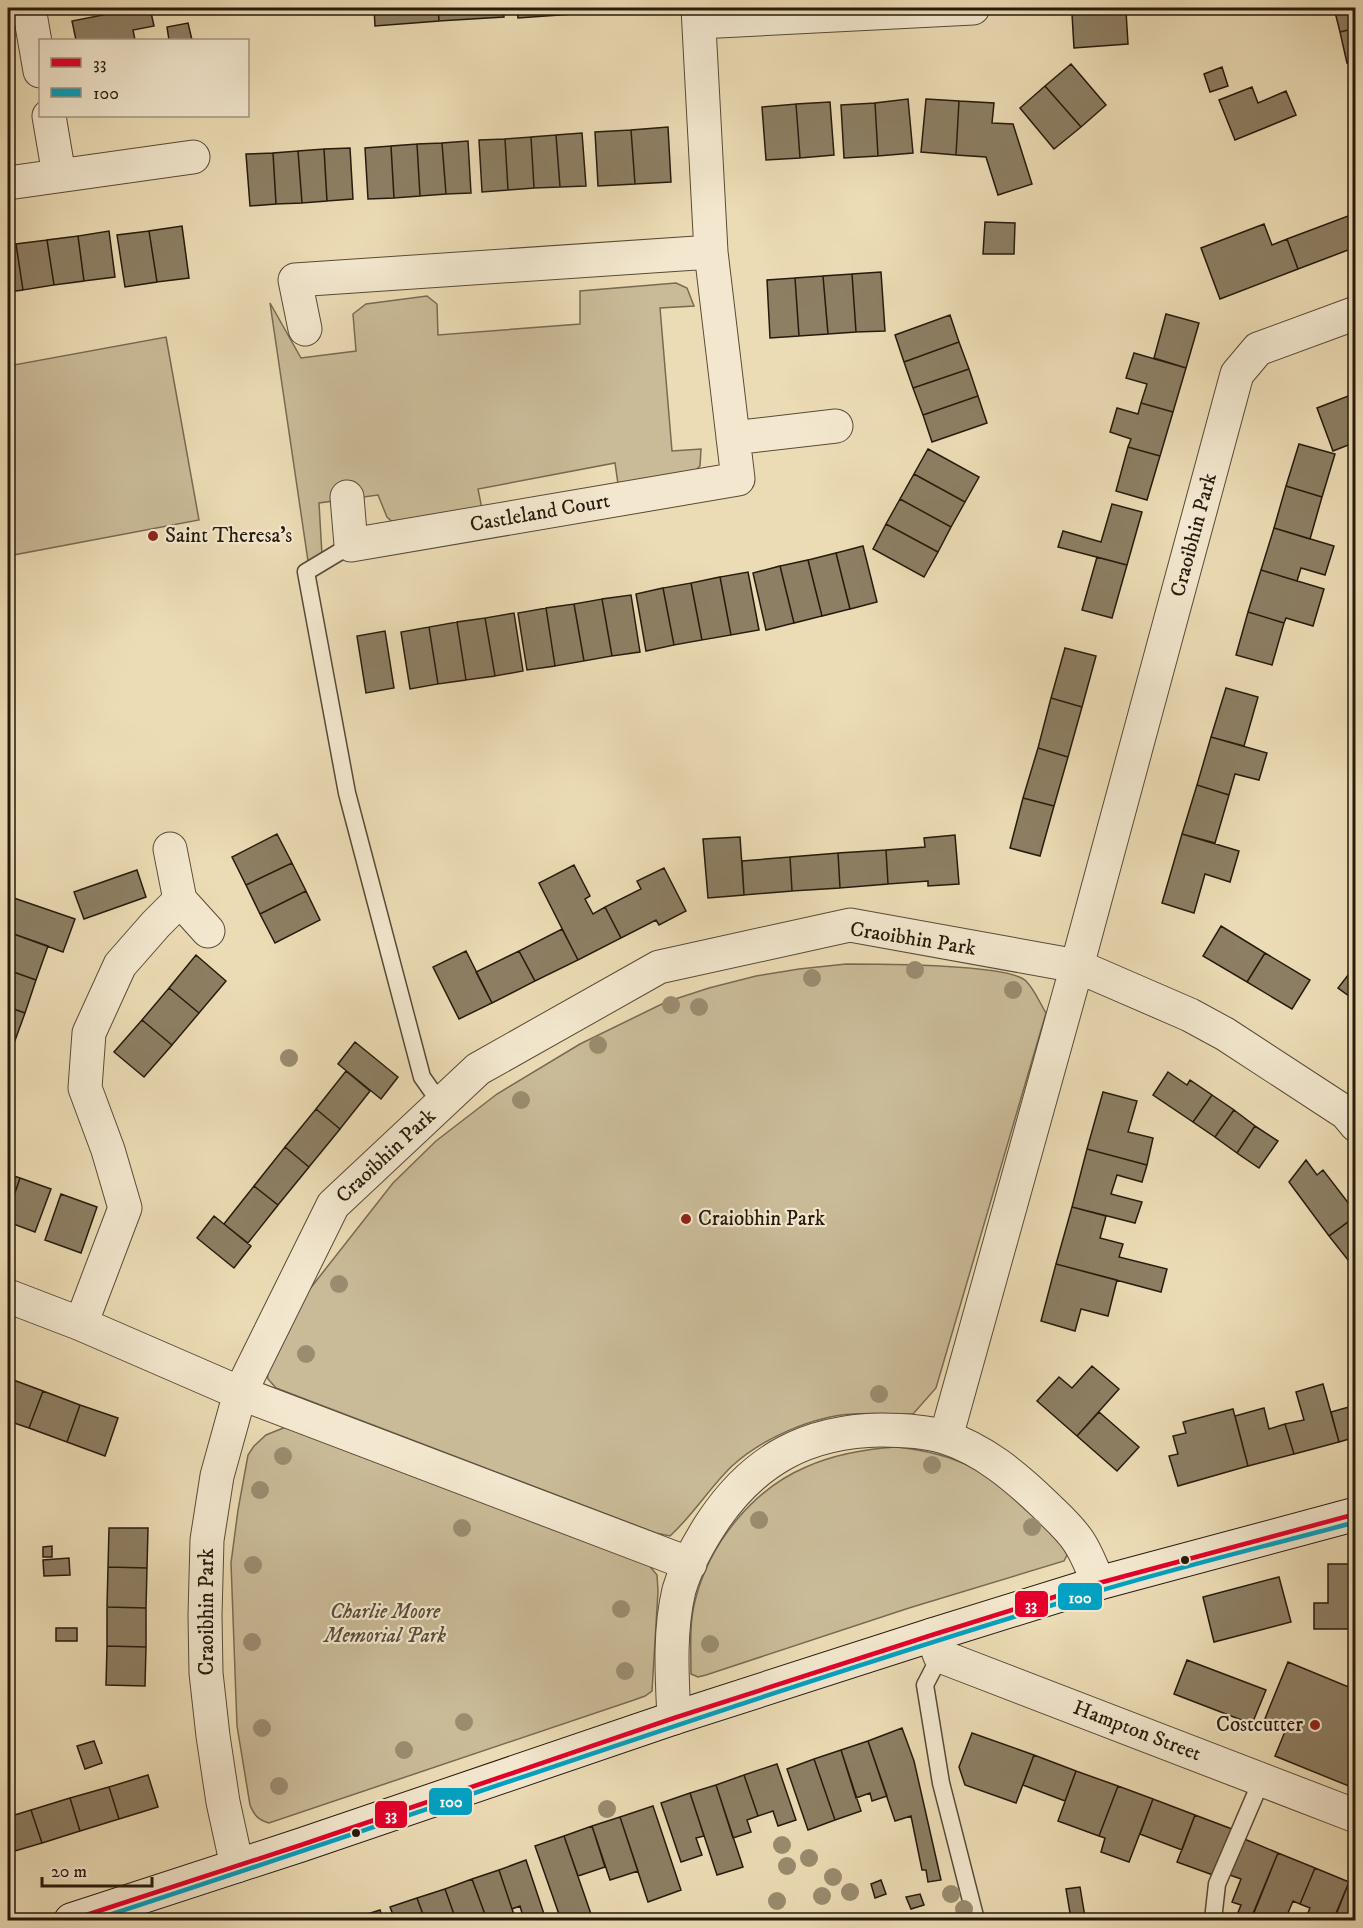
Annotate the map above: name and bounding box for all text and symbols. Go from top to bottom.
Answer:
legend [39,39,249,117]
text: 33 [93,53,106,75]
text: 100 [93,83,119,105]
street label: Craoibhin Park [1165,470,1223,600]
street label: Castleland Court [468,488,612,538]
place label: Saint Theresa's [165,523,292,549]
marker: Saint Theresa's [146,529,160,543]
street label: Craoibhin Park [848,916,978,962]
street label: Craoibhin Park [331,1103,442,1209]
place label: Craiobhin Park [698,1206,826,1232]
marker: Craiobhin Park [679,1212,693,1226]
street label: Craoibhin Park [194,1548,220,1676]
unlabelled marker [1179,1554,1191,1566]
line badge: 100 [1057,1582,1103,1611]
text: 100 [1068,1588,1092,1608]
line badge: 33 [1014,1590,1049,1618]
text: 33 [1025,1595,1037,1615]
park label: Charlie Moore Memorial Park [322,1599,446,1649]
street label: Hampton Street [1069,1695,1205,1767]
place label: Costcutter [1216,1712,1303,1738]
marker: Costcutter [1308,1718,1322,1732]
line badge: 100 [428,1787,473,1816]
text: 100 [439,1792,463,1812]
line badge: 33 [374,1800,408,1829]
text: 33 [385,1805,397,1825]
unlabelled marker [350,1827,362,1839]
scale bar [42,1850,152,1888]
text: 20 m [51,1861,87,1883]

